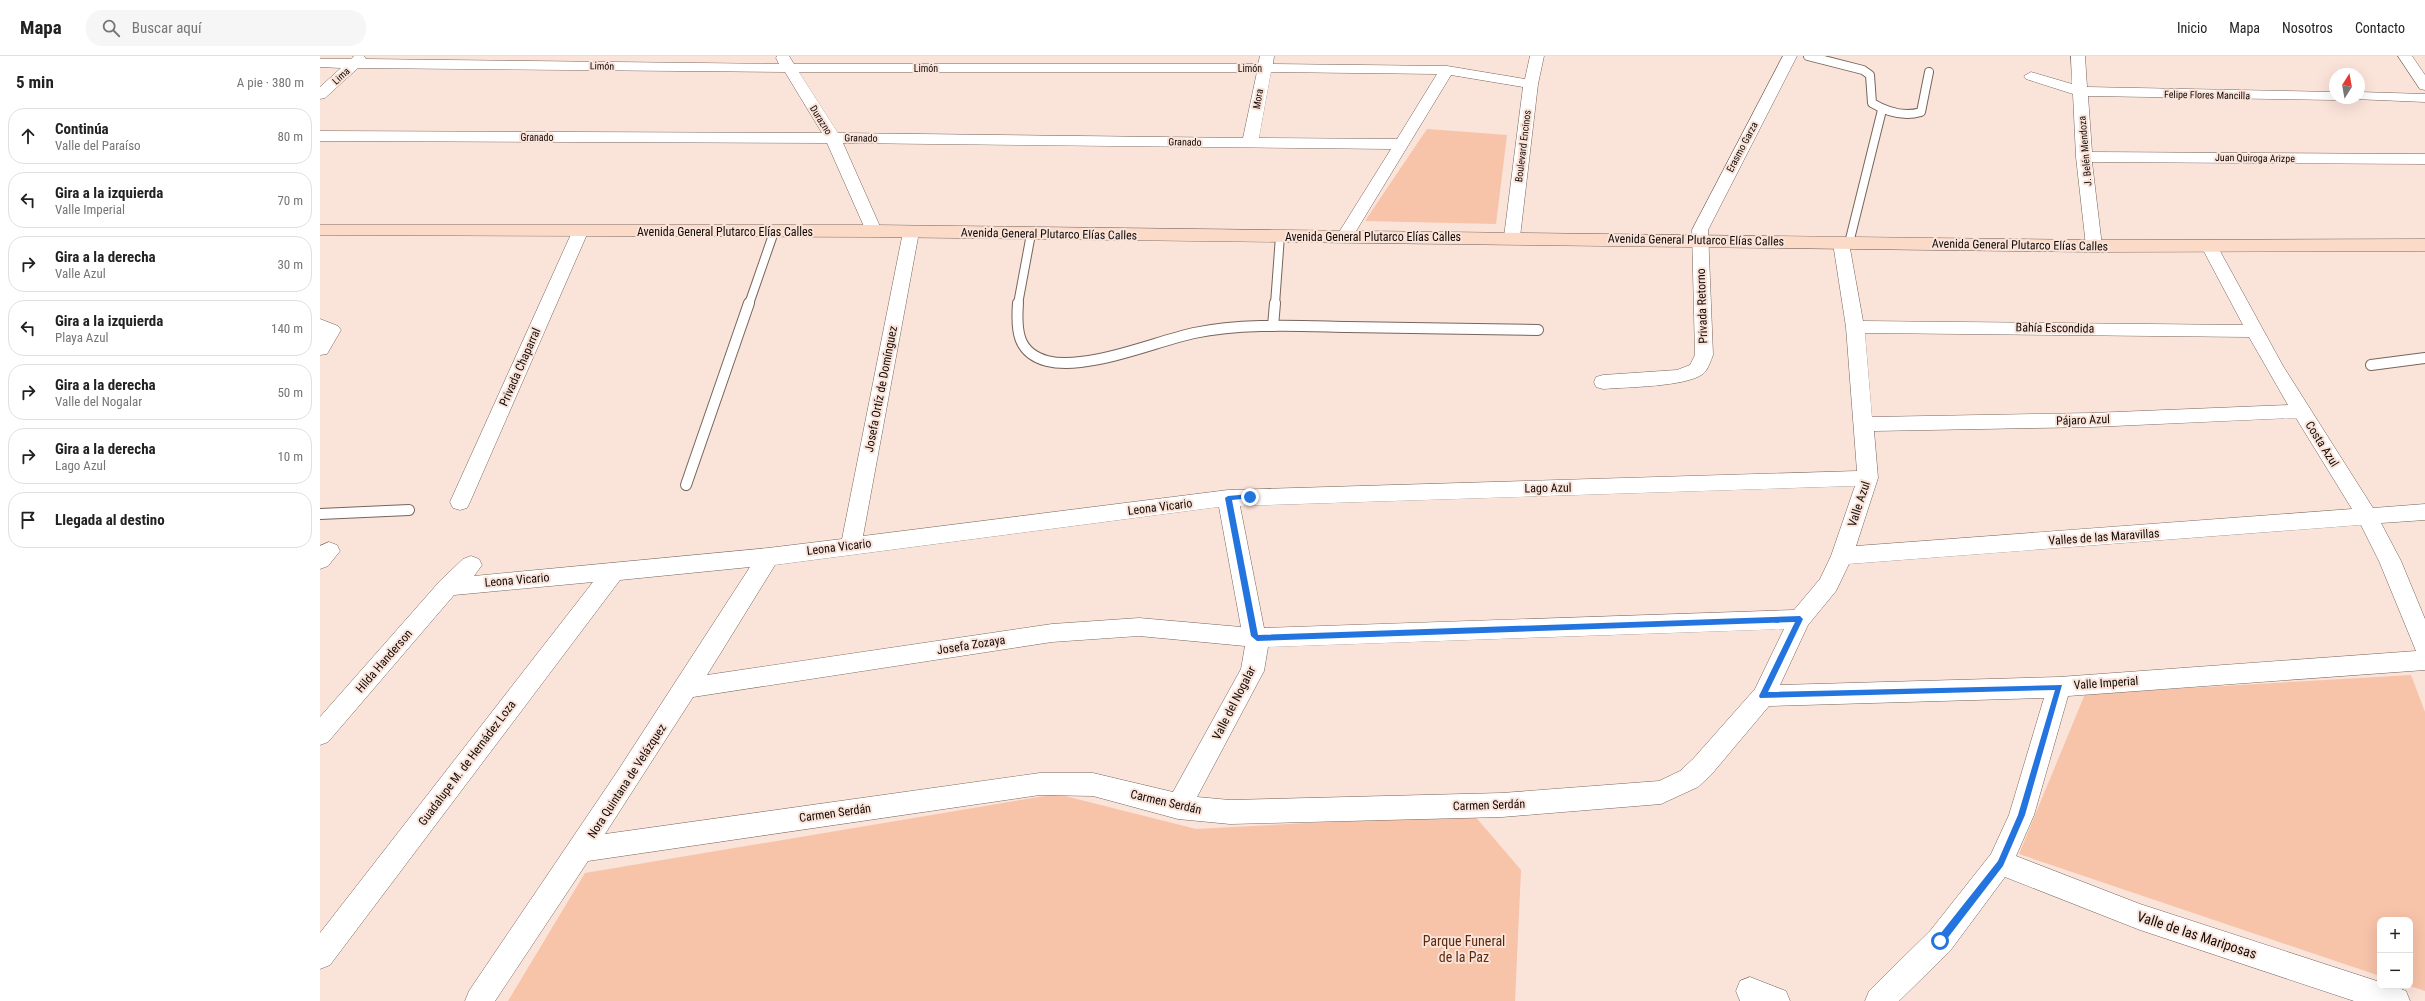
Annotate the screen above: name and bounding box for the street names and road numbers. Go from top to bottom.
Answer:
street label: Limón [590,60,614,72]
street label: Limón [914,63,938,74]
street label: Limón [1238,63,1262,74]
street label: Lima [330,65,352,87]
street label: Mora [1251,88,1265,110]
street label: Felipe Flores Mancilla [2164,89,2250,101]
street label: Durazno [808,103,834,137]
street label: Boulevard Encinos [1513,109,1533,183]
street label: J. Belén Mendoza [2076,115,2094,186]
street label: Erasmo Garza [1724,120,1760,174]
street label: Granado [520,132,554,143]
street label: Granado [844,132,878,144]
street label: Granado [1168,136,1202,148]
street label: Juan Quiroga Arizpe [2215,152,2295,164]
street label: Avenida General Plutarco Elías Calles [637,225,813,239]
street label: Avenida General Plutarco Elías Calles [961,225,1137,243]
street label: Avenida General Plutarco Elías Calles [1285,230,1461,244]
street label: Avenida General Plutarco Elías Calles [1608,231,1784,249]
street label: Avenida General Plutarco Elías Calles [1932,236,2108,254]
street label: Privada Retorno [1694,268,1710,344]
street label: Bahía Escondida [2016,320,2095,336]
street label: Josefa Ortíz de Domínguez [862,325,900,453]
street label: Privada Chaparral [497,326,543,408]
street label: Pájaro Azul [2056,412,2110,428]
street label: Costa Azul [2303,419,2341,469]
street label: Valle Azul [1845,480,1873,528]
street label: Lago Azul [1524,481,1572,495]
street label: Leona Vicario [1127,496,1193,518]
street label: Valles de las Maravillas [2048,526,2160,548]
street label: Leona Vicario [806,536,872,558]
street label: Leona Vicario [484,570,550,590]
street label: Hilda Handerson [353,626,415,695]
street label: Josefa Zozaya [936,633,1006,657]
street label: Valle del Nogalar [1209,664,1259,742]
street label: Valle Imperial [2073,674,2139,692]
street label: Guadalupe M. de Hernádez Loza [415,697,519,828]
street label: Nora Quintana de Velázquez [585,721,669,841]
street label: Carmen Serdán [1129,787,1203,817]
street label: Carmen Serdán [1453,797,1526,813]
street label: Carmen Serdán [798,801,872,825]
street label: Valle de las Mariposas [2135,908,2259,962]

